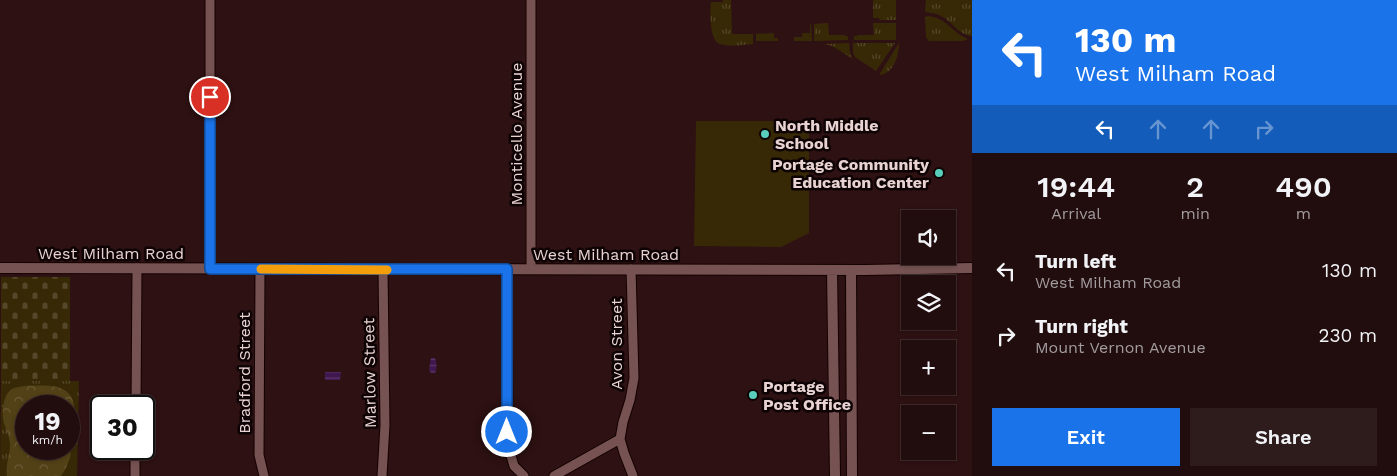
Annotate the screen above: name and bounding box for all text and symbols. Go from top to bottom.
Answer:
text: 130 m [1075,19,1176,61]
icon: left [992,20,1057,85]
text: West Milham Road [1075,61,1276,86]
street label: Monticello Avenue [507,63,526,205]
pin [189,76,231,118]
icon: arrive [196,83,224,111]
icon: left [1091,115,1119,143]
icon: ahead [1144,115,1172,143]
icon: ahead [1197,115,1225,143]
icon: right [1250,115,1278,143]
place label: North Middle School [775,116,879,153]
marker: North Middle School [759,128,771,140]
place label: Portage Community Education Center [772,155,930,192]
marker: Portage Community Education Center [933,167,945,179]
text: 19:44 [1037,169,1115,204]
text: 2 [1186,169,1204,204]
text: 490 [1275,169,1332,204]
text: Arrival [1051,204,1101,223]
text: min [1180,204,1210,223]
text: m [1296,204,1311,223]
map controls [901,210,956,460]
button: sound [901,210,956,265]
street label: West Milham Road [38,244,184,263]
street label: West Milham Road [533,245,679,264]
text: Turn left [1035,250,1116,273]
icon: left [992,257,1020,285]
text: 130 m [1322,259,1377,282]
text: West Milham Road [1035,273,1181,292]
button: layers [901,275,956,330]
street label: Avon Street [607,298,626,390]
street label: Bradford Street [235,312,254,434]
text: Turn right [1035,315,1128,338]
street label: Marlow Street [359,318,380,428]
icon: right [992,322,1020,350]
text: 230 m [1318,324,1377,347]
text: Mount Vernon Avenue [1035,338,1206,357]
button: + [901,340,956,395]
place label: Portage Post Office [763,377,851,414]
marker: Portage Post Office [747,389,759,401]
speed limit sign: 30 [90,395,155,460]
position arrow [480,405,532,457]
button: − [901,405,956,460]
text: 19 [34,407,61,436]
button: Exit [992,408,1180,466]
button: Share [1190,408,1377,466]
text: km/h [32,433,63,447]

